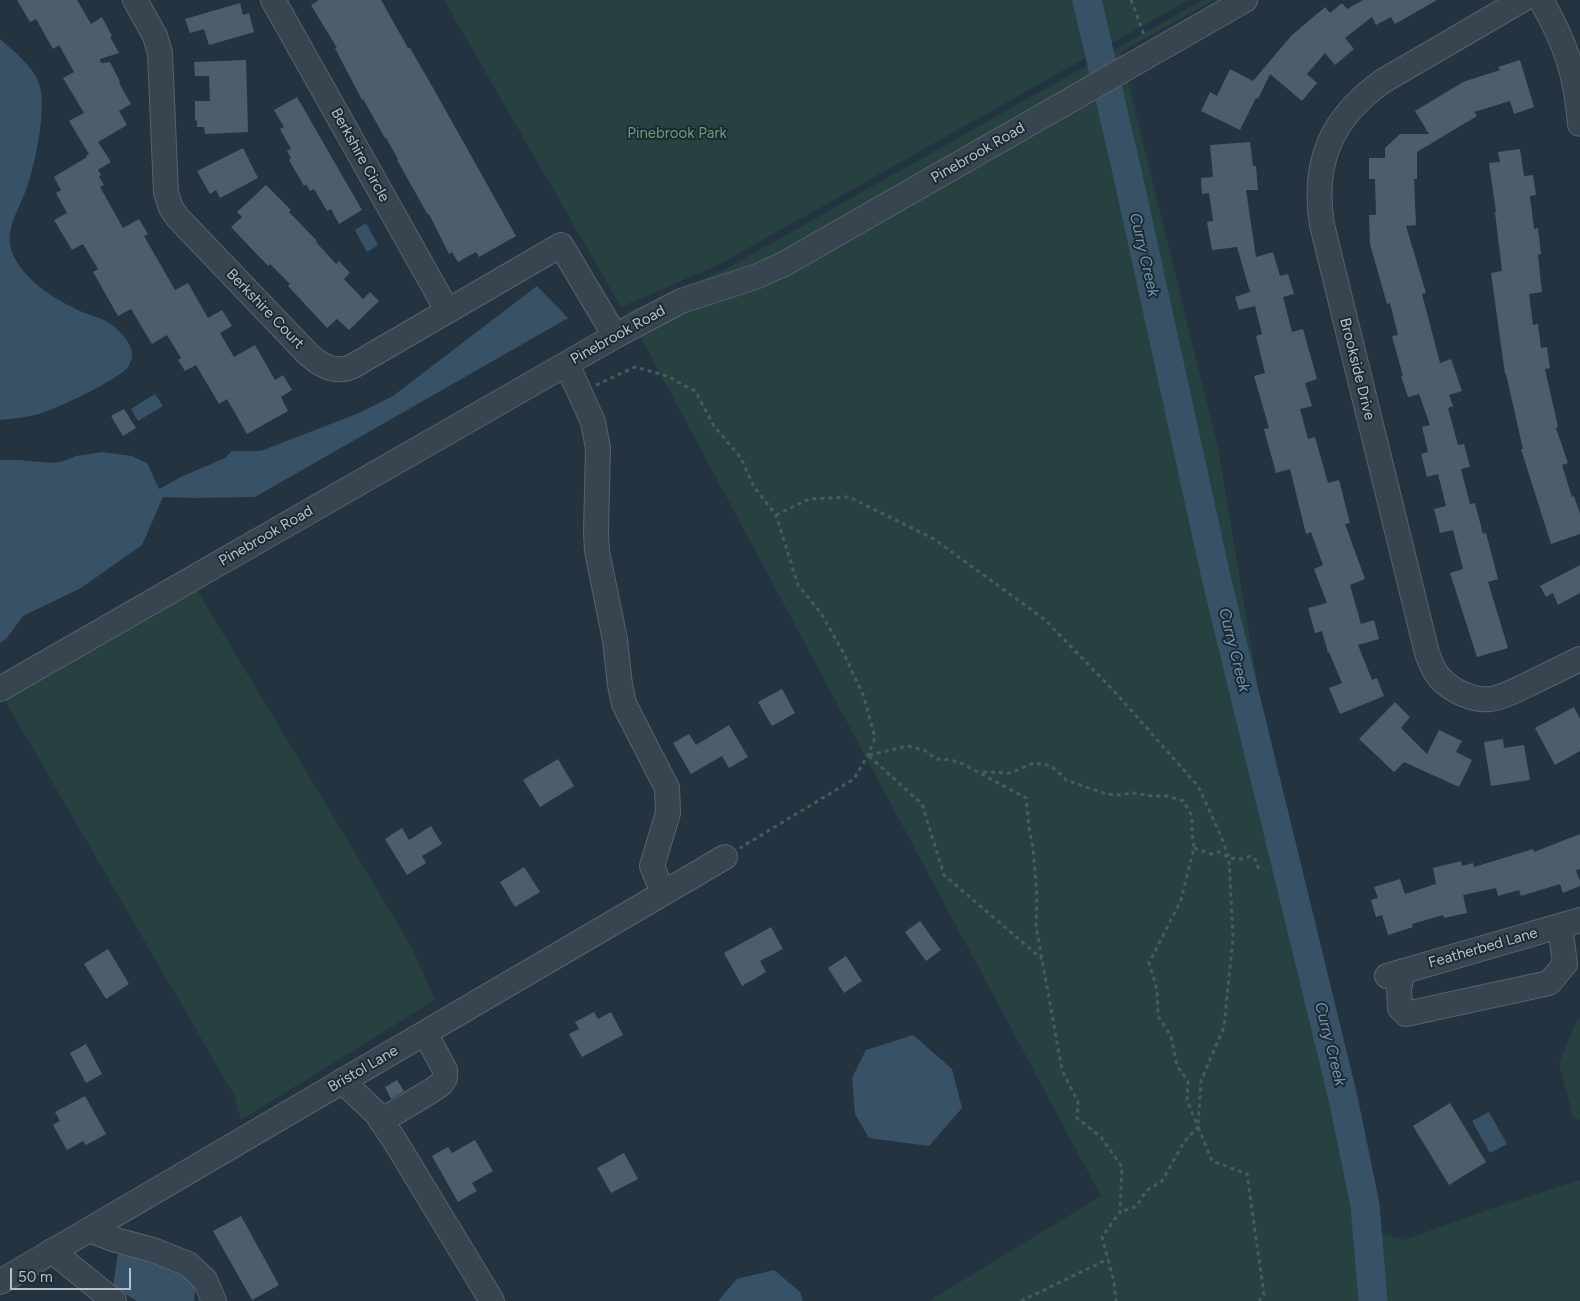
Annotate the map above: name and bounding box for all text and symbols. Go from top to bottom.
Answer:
street label: Berkshire Circle [327,105,393,205]
street label: Pinebrook Road [928,119,1028,187]
park label: Pinebrook Park [627,125,727,143]
water label: Curry Creek [1125,211,1163,299]
street label: Berkshire Court [222,265,308,353]
street label: Pinebrook Road [568,302,668,368]
street label: Brookside Drive [1336,316,1378,422]
street label: Pinebrook Road [216,502,316,570]
water label: Curry Creek [1214,606,1254,694]
street label: Featherbed Lane [1426,924,1540,972]
water label: Curry Creek [1310,1000,1350,1088]
street label: Bristol Lane [325,1042,401,1096]
scale bar [12,1258,134,1290]
text: 50 m [18,1268,53,1286]

